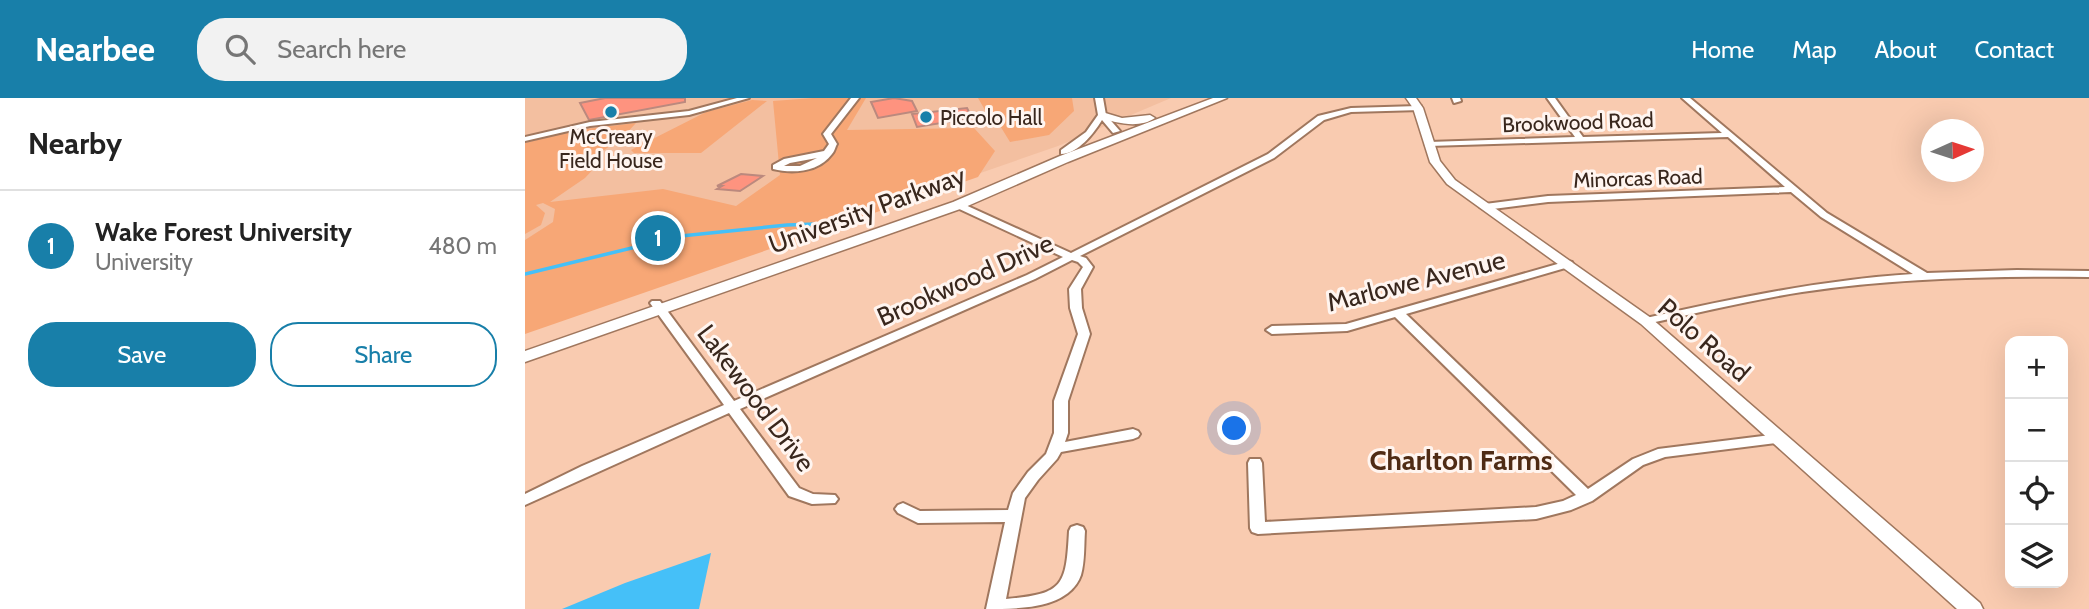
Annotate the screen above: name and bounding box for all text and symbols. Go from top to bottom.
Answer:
search box [197,18,687,81]
text: Nearbee [35,29,155,69]
icon: search [221,30,259,68]
text: Search here [277,33,406,65]
text: Home [1691,35,1754,64]
text: Map [1792,35,1837,64]
text: About [1875,35,1937,64]
text: Contact [1975,35,2054,64]
marker: McCreary Field House [603,104,619,120]
place label: Piccolo Hall [940,105,1042,130]
street label: Brookwood Road [1502,107,1654,137]
marker: Piccolo Hall [918,109,934,125]
north arrow [1921,119,1984,182]
place label: McCreary Field House [559,124,663,173]
text: Nearby [28,125,122,162]
street label: University Parkway [764,160,970,260]
street label: Minorcas Road [1573,163,1703,193]
pin: 1 [635,212,681,264]
text: Wake Forest University [95,216,352,248]
street label: Brookwood Drive [872,227,1058,333]
text: 1 [47,232,55,260]
text: 480 m [428,232,497,260]
street label: Marlowe Avenue [1324,243,1508,319]
text: University [95,248,193,276]
street label: Polo Road [1651,291,1757,389]
street label: Lakewood Drive [690,318,822,478]
button: Save [28,322,256,387]
button: Share [270,322,497,387]
map controls [2005,336,2068,588]
button: + [2005,336,2068,399]
button: − [2005,399,2068,462]
your location [1217,411,1251,445]
district label: Charlton Farms [1369,443,1553,477]
button: locate [2005,462,2068,525]
button: layers [2005,525,2068,588]

